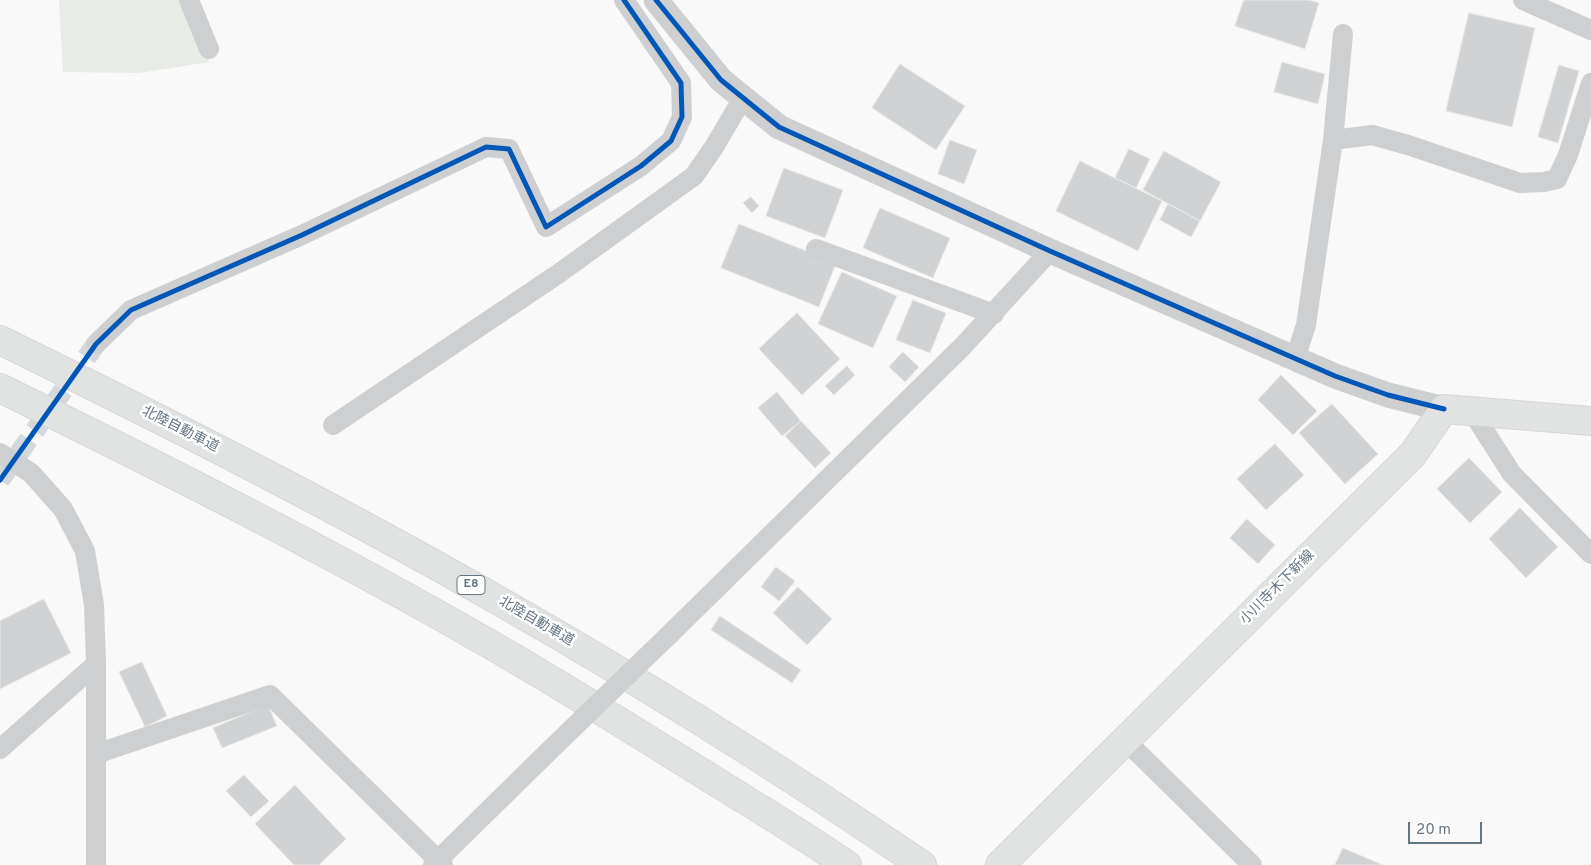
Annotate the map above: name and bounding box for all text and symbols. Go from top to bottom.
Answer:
street label: 北陸自動車道 [139,403,221,457]
street label: 小川寺木下新線 [1237,547,1319,629]
road number: E8 [457,576,485,594]
street label: 北陸自動車道 [495,594,577,650]
scale bar [1411,812,1485,844]
text: 20 m [1416,821,1451,840]

